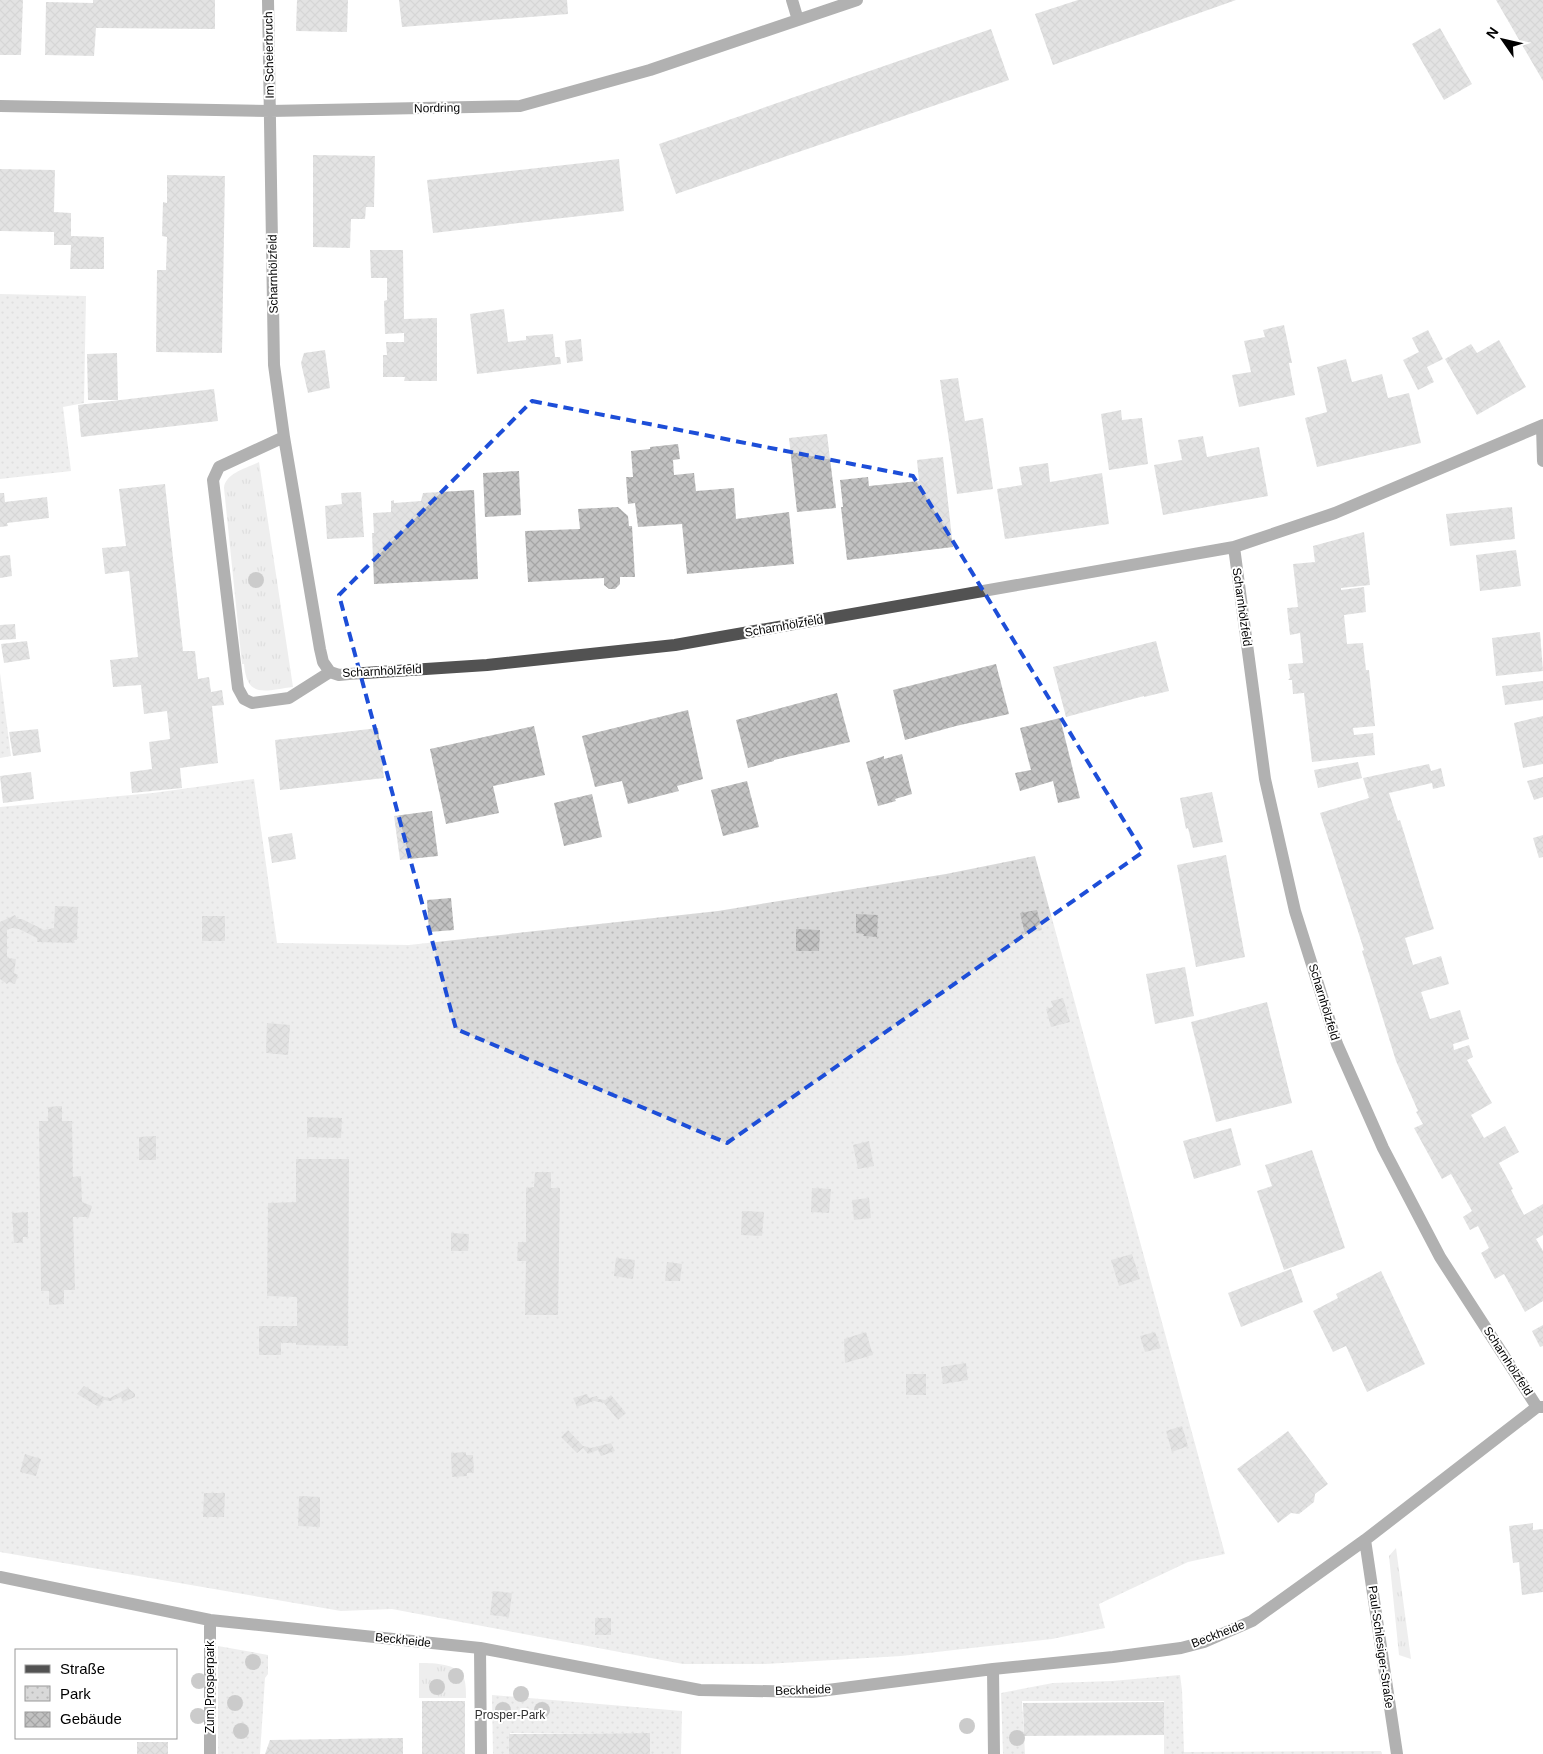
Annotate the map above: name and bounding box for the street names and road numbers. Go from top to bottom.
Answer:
street label: Im Scheierbruch [261,11,277,99]
street label: Nordring [414,101,460,115]
street label: Scharnhölzfeld [265,234,281,314]
street label: Scharnhölzfeld [1230,567,1254,647]
street label: Scharnhölzfeld [744,612,824,640]
street label: Scharnhölzfeld [342,662,422,680]
street label: Scharnhölzfeld [1306,962,1342,1042]
street label: Scharnhölzfeld [1481,1324,1535,1398]
street label: Paul-Schlesiger-Straße [1365,1585,1397,1710]
street label: Beckheide [1189,1617,1247,1651]
street label: Beckheide [374,1630,432,1650]
street label: Zum Prosperpark [203,1640,217,1733]
street label: Beckheide [775,1682,832,1698]

